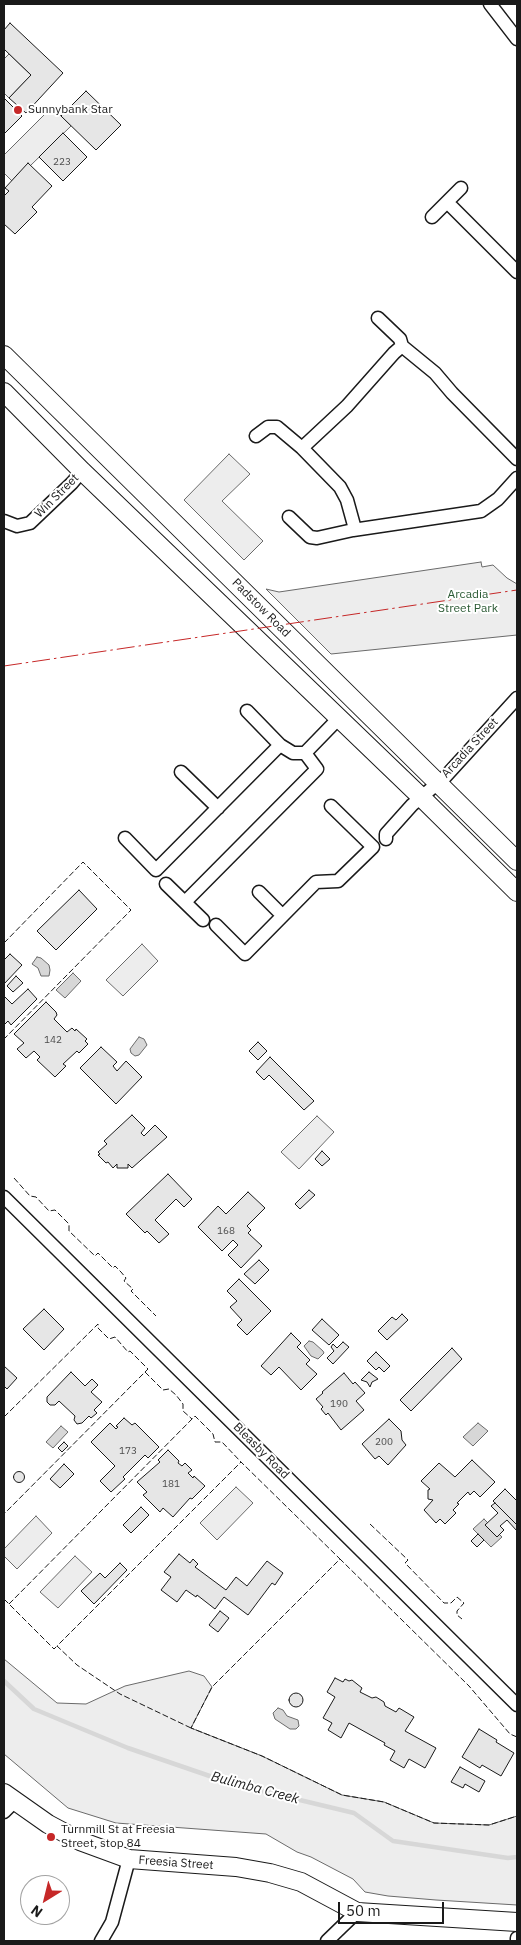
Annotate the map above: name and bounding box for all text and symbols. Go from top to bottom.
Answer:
place label: Sunnybank Star [28,103,113,117]
marker: Sunnybank Star [12,104,24,116]
house number: 223 [53,156,71,168]
street label: Win Street [32,471,82,521]
street label: Padstow Road [229,576,293,640]
park label: Arcadia Street Park [438,588,498,616]
street label: Arcadia Street [439,715,501,781]
house number: 142 [44,1034,62,1046]
house number: 168 [217,1225,235,1237]
house number: 190 [330,1398,348,1410]
street label: Bleasby Road [230,1420,292,1482]
house number: 200 [375,1436,393,1448]
house number: 173 [119,1445,137,1457]
house number: 181 [162,1478,180,1490]
water label: Bulimba Creek [209,1768,301,1808]
place label: Turnmill St at Freesia Street, stop 84 [61,1823,175,1851]
marker: Turnmill St at Freesia Street, stop 84 [45,1831,57,1843]
street label: Freesia Street [138,1853,214,1873]
north arrow [20,1875,70,1925]
scale bar [341,1892,447,1924]
text: N [27,1901,46,1922]
text: 50 m [346,1901,381,1920]

